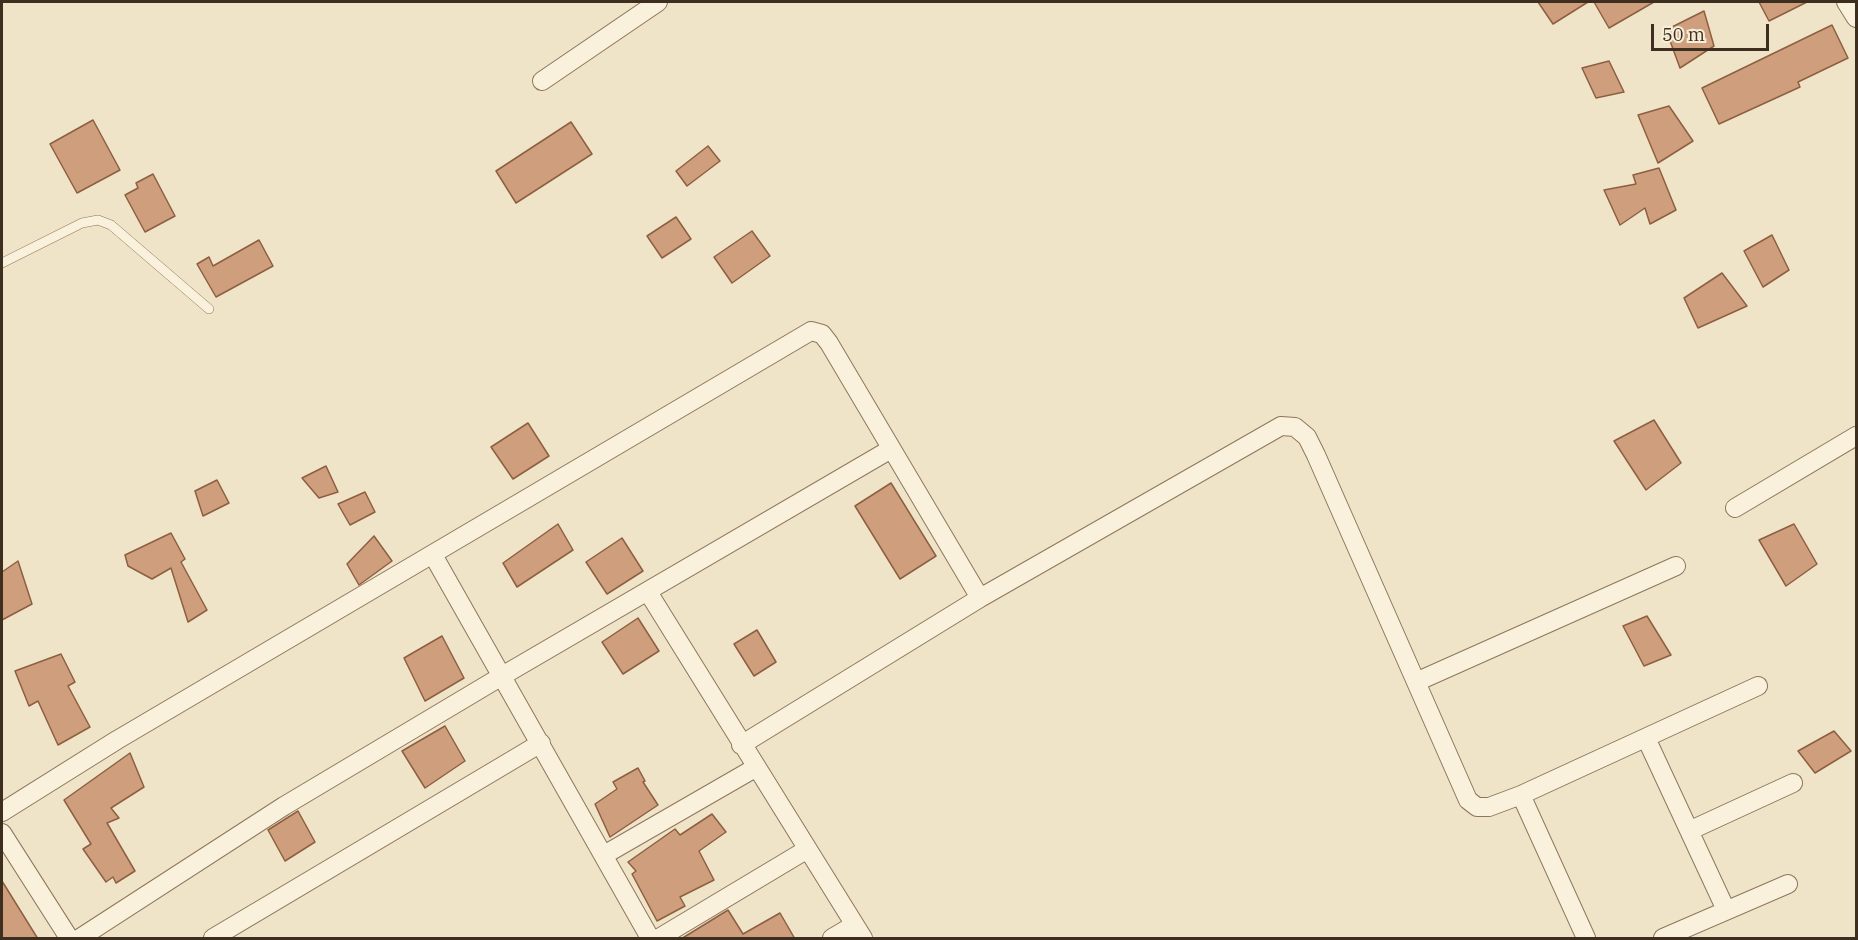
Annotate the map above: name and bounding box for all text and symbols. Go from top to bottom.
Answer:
scale bar [1654,12,1772,50]
text: 50 m [1662,23,1705,46]

